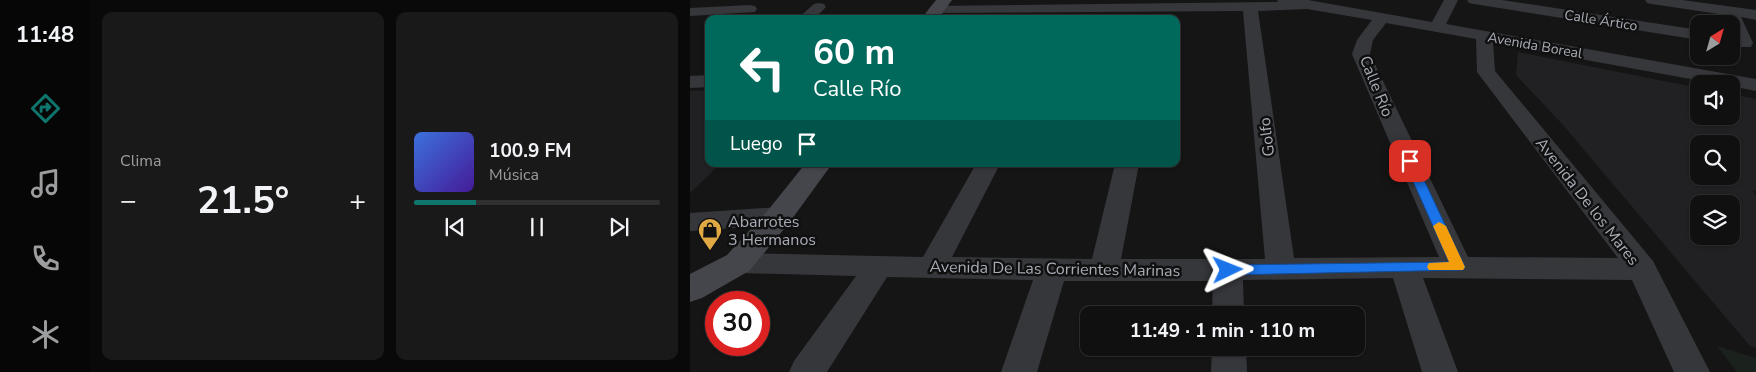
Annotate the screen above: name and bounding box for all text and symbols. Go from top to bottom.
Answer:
street label: Calle Ártico [1563,5,1639,36]
north arrow [1690,15,1740,65]
map controls [1690,15,1740,245]
text: 11:48 [16,20,74,50]
street label: Avenida Boreal [1486,28,1585,63]
text: 60 m [813,29,895,76]
icon: left [730,35,795,100]
street label: Calle Río [1354,52,1398,120]
text: Calle Río [813,74,901,104]
button: sound [1690,75,1740,125]
icon: directions [28,91,63,126]
street label: Golfo [1254,116,1280,158]
icon: arrive [793,130,821,158]
text: Luego [730,131,783,157]
street label: Avenida De los Mares [1530,133,1644,270]
button: search [1690,135,1740,185]
text: 100.9 FM [489,138,572,164]
pin [1389,140,1431,182]
icon: arrive [1396,147,1424,175]
text: Clima [120,150,161,172]
text: Música [489,164,539,186]
icon: music [28,166,63,201]
text: 21.5° [197,175,289,226]
text: − [120,182,137,220]
text: + [349,182,366,220]
button: layers [1690,195,1740,245]
place label: Abarrotes 3 Hermanos [728,211,816,251]
icon: previous [441,213,469,241]
icon: pause [523,213,551,241]
icon: next [605,213,633,241]
shop icon: Abarrotes 3 Hermanos [697,217,723,251]
icon: phone [28,241,63,276]
position arrow [1201,243,1253,295]
street label: Avenida De Las Corrientes Marinas [929,256,1180,282]
speed limit sign: 30 [705,291,770,356]
icon: climate [28,317,63,352]
text: 11:49 · 1 min · 110 m [1130,318,1315,344]

